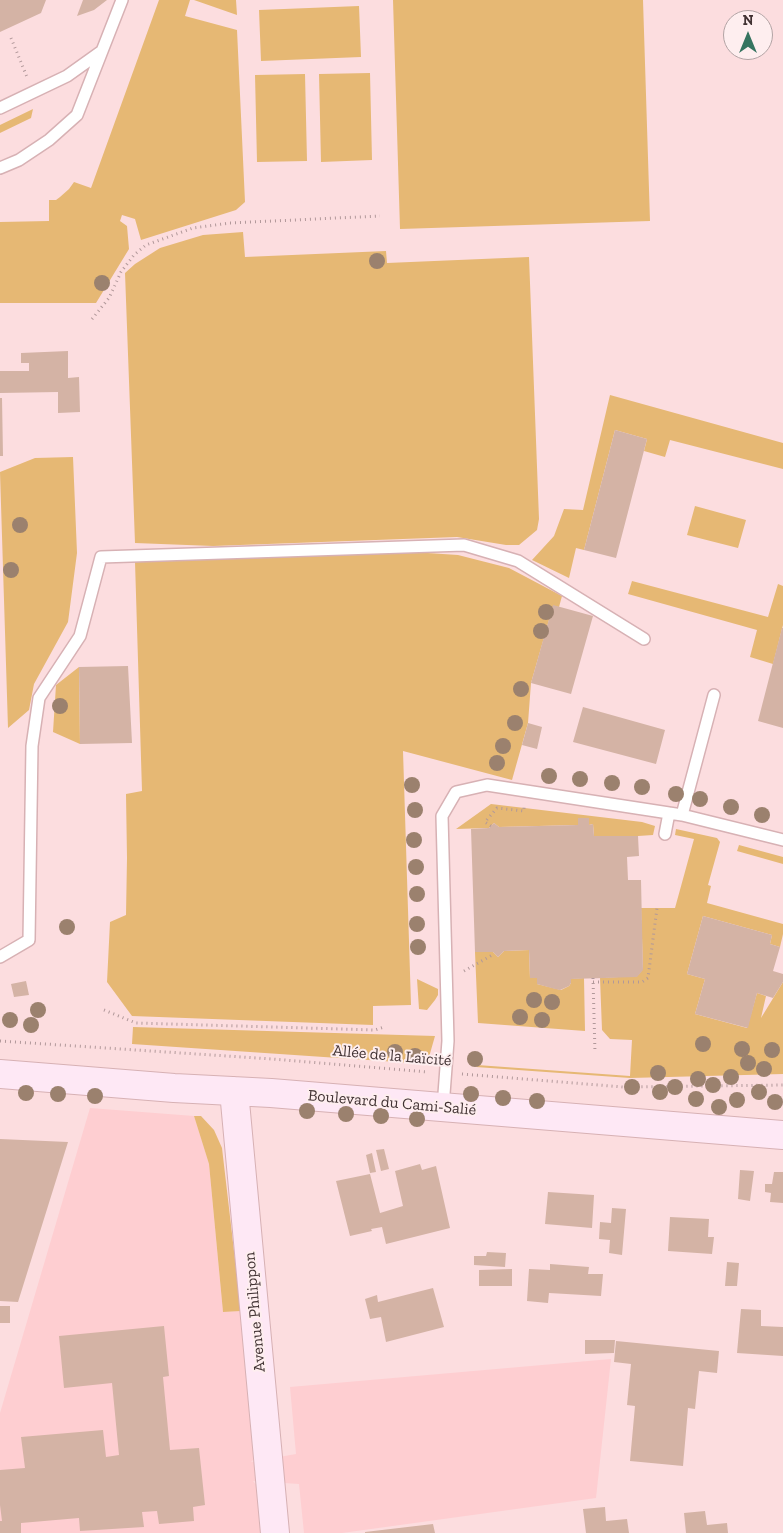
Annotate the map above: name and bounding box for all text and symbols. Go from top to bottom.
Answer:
north arrow [723,10,773,60]
text: N [743,12,753,29]
street label: Allée de la Laïcité [332,1041,452,1071]
street label: Boulevard du Cami-Salié [307,1086,477,1120]
street label: Avenue Philippon [240,1251,270,1373]

